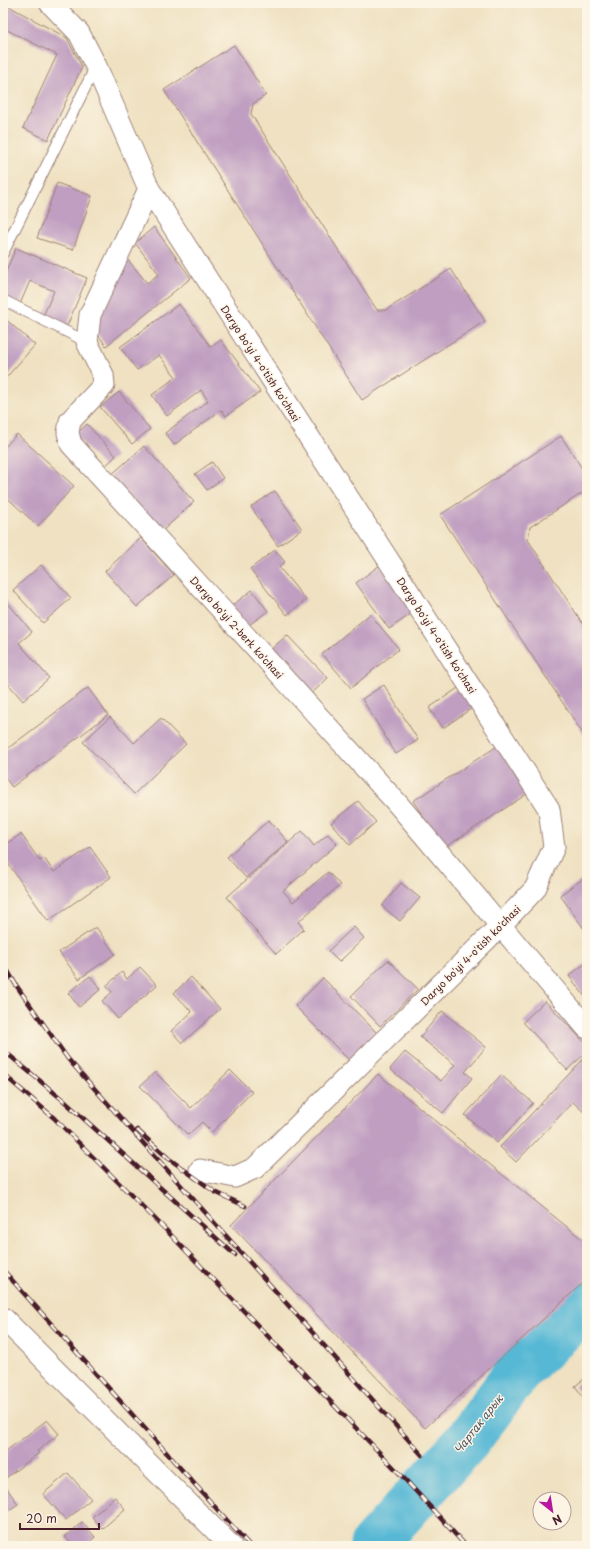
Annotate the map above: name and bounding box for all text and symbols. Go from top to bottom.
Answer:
street label: Daryo bo'yi 4-o'tish ko'chasi [217,302,305,425]
street label: Daryo bo'yi 2-berk ko'chasi [186,572,287,682]
street label: Daryo bo'yi 4-o'tish ko'chasi [393,574,481,697]
street label: Daryo bo'yi 4-o'tish ko'chasi [416,901,524,1009]
water label: Чартак арык [449,1390,508,1457]
north arrow [532,1491,572,1531]
scale bar [20,1505,99,1531]
text: 20 m [26,1509,57,1527]
text: N [549,1511,565,1530]

